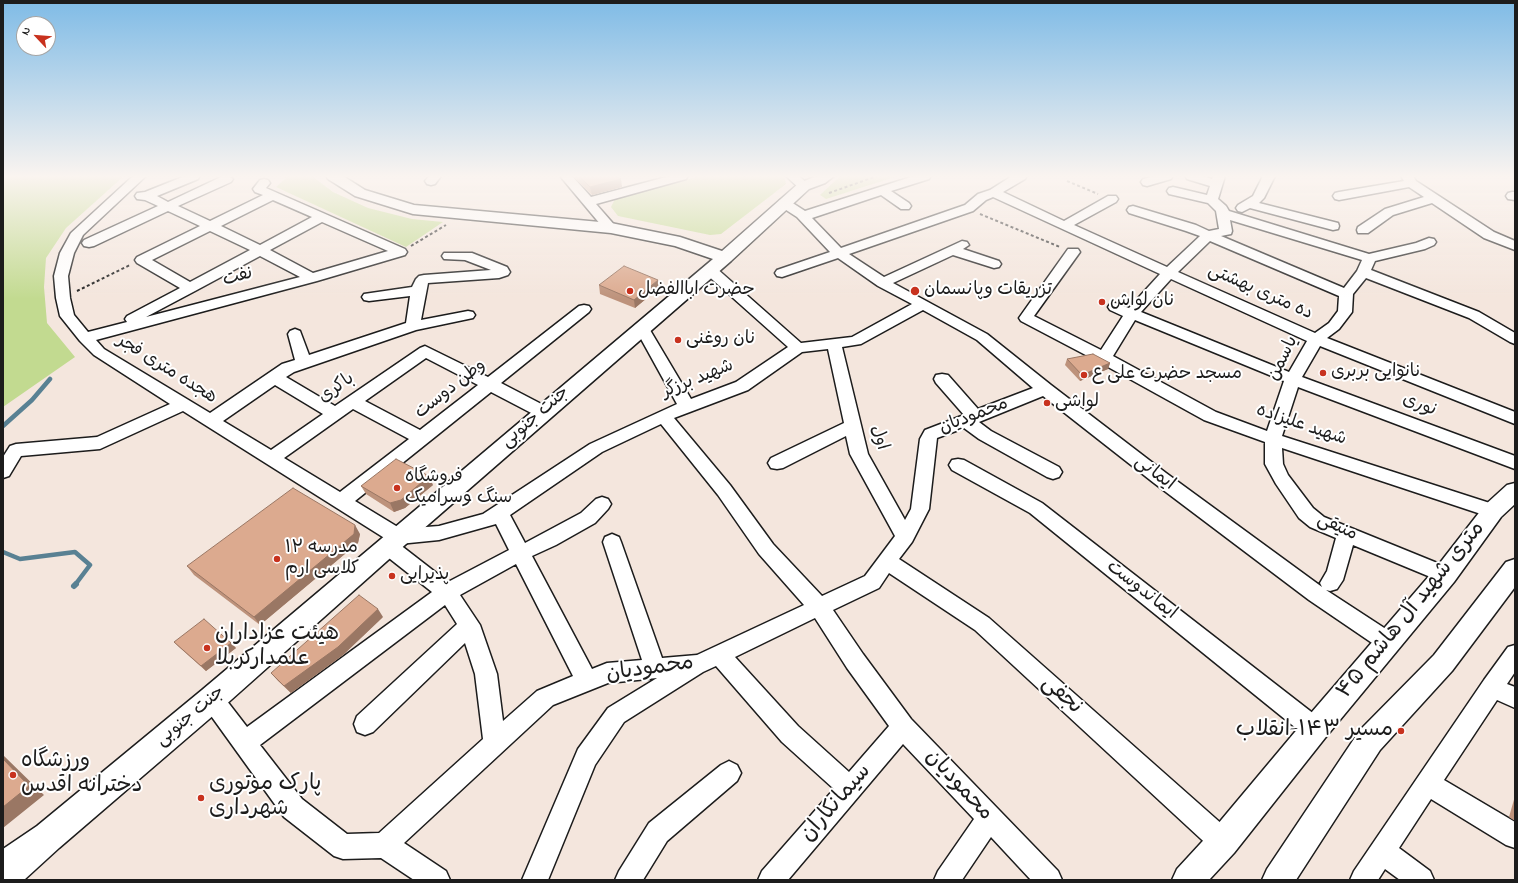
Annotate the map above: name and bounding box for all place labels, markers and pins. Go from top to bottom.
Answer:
place label: حضرت اباالفضل [638,280,755,302]
place label: تزریقات وپانسمان [924,280,1052,302]
marker: تزریقات وپانسمان [909,285,921,297]
marker: حضرت اباالفضل [625,286,635,296]
place label: نان لواش [1110,291,1174,313]
marker: نان لواش [1097,297,1107,307]
place label: نان روغنی [686,329,755,351]
marker: نان روغنی [673,335,683,345]
place label: نانوایی بربری [1331,362,1421,384]
place label: مسجد حضرت علی ع [1092,364,1242,386]
marker: نانوایی بربری [1318,368,1328,378]
marker: مسجد حضرت علی ع [1079,370,1089,380]
place label: لواشی [1055,392,1099,414]
marker: لواشی [1042,398,1052,408]
place label: فروشگاه سنگ وسرامیک [405,467,512,510]
marker: فروشگاه سنگ وسرامیک [392,483,402,493]
place label: مدرسه ۱۲ کلاسی ارم [285,538,359,580]
marker: مدرسه ۱۲ کلاسی ارم [272,554,282,564]
place label: پذیرایی [400,565,449,587]
marker: پذیرایی [387,571,397,581]
place label: هیئت عزاداران علمدارکربلا [215,622,339,674]
marker: هیئت عزاداران علمدارکربلا [202,643,212,653]
place label: مسیر ۱۴۳-انقلاب [1236,718,1393,744]
marker: مسیر ۱۴۳-انقلاب [1396,726,1406,736]
place label: ورزشگاه دخترانه اقدس [21,749,142,800]
marker: ورزشگاه دخترانه اقدس [8,770,18,780]
place label: پارک موتوری شهرداری [209,772,321,824]
marker: پارک موتوری شهرداری [196,793,206,803]

